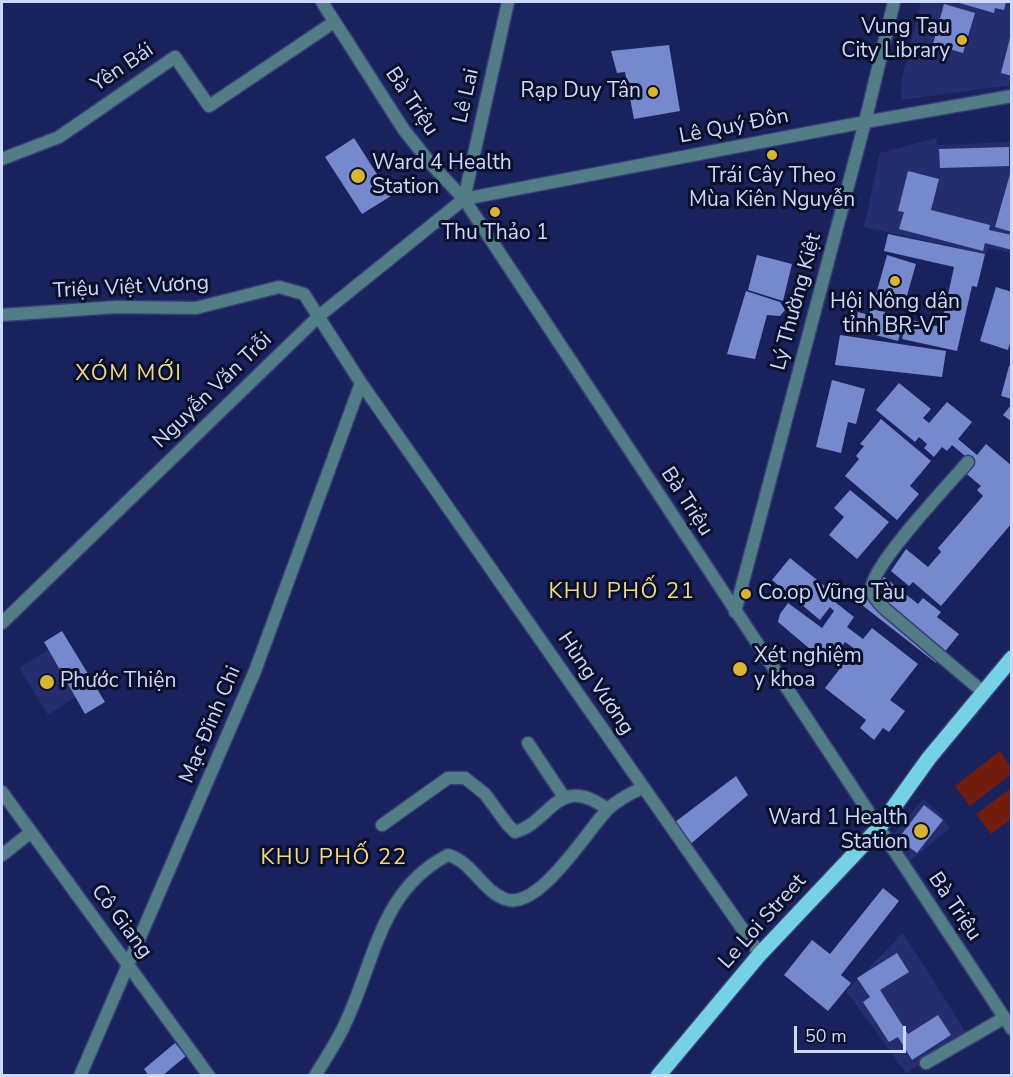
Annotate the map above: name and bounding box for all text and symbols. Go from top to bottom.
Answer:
place label: Vung Tau City Library [841,15,950,65]
marker: Vung Tau City Library [955,33,969,47]
street label: Yên Bái [87,38,159,98]
street label: Bà Triệu [379,63,443,141]
street label: Lê Lai [449,66,485,126]
place label: Rạp Duy Tân [521,79,641,105]
marker: Rạp Duy Tân [646,85,660,99]
street label: Lê Quý Đôn [677,104,791,150]
marker: Trái Cây Theo Mùa Kiên Nguyễn [765,148,779,162]
place label: Ward 4 Health Station [372,151,512,201]
place label: Trái Cây Theo Mùa Kiên Nguyễn [689,164,855,214]
marker: Ward 4 Health Station [349,167,367,185]
marker: Thu Thảo 1 [488,205,502,219]
place label: Thu Thảo 1 [441,221,549,247]
street label: Lý Thường Kiệt [767,231,827,373]
street label: Triệu Việt Vương [52,271,210,305]
marker: Hội Nông dân tỉnh BR-VT [888,274,902,288]
place label: Hội Nông dân tỉnh BR-VT [830,290,960,340]
street label: Nguyễn Văn Trỗi [148,328,278,454]
district label: XÓM MỚI [76,362,182,388]
street label: Bà Triệu [654,463,718,541]
district label: KHU PHỐ 21 [549,580,695,606]
place label: Co.op Vũng Tàu [758,581,905,607]
marker: Co.op Vũng Tàu [739,587,753,601]
street label: Hùng Vương [551,628,639,740]
place label: Xét nghiệm y khoa [754,644,862,694]
marker: Xét nghiệm y khoa [731,660,749,678]
street label: Mạc Đĩnh Chi [175,663,247,787]
place label: Phước Thiện [60,669,176,695]
marker: Phước Thiện [38,673,56,691]
place label: Ward 1 Health Station [768,806,908,856]
marker: Ward 1 Health Station [912,822,930,840]
district label: KHU PHỐ 22 [261,846,407,872]
street label: Bà Triệu [922,868,986,946]
street label: Le Loi Street [714,870,812,974]
street label: Cô Giang [85,880,157,964]
scale bar [797,1014,910,1052]
text: 50 m [805,1024,847,1048]

